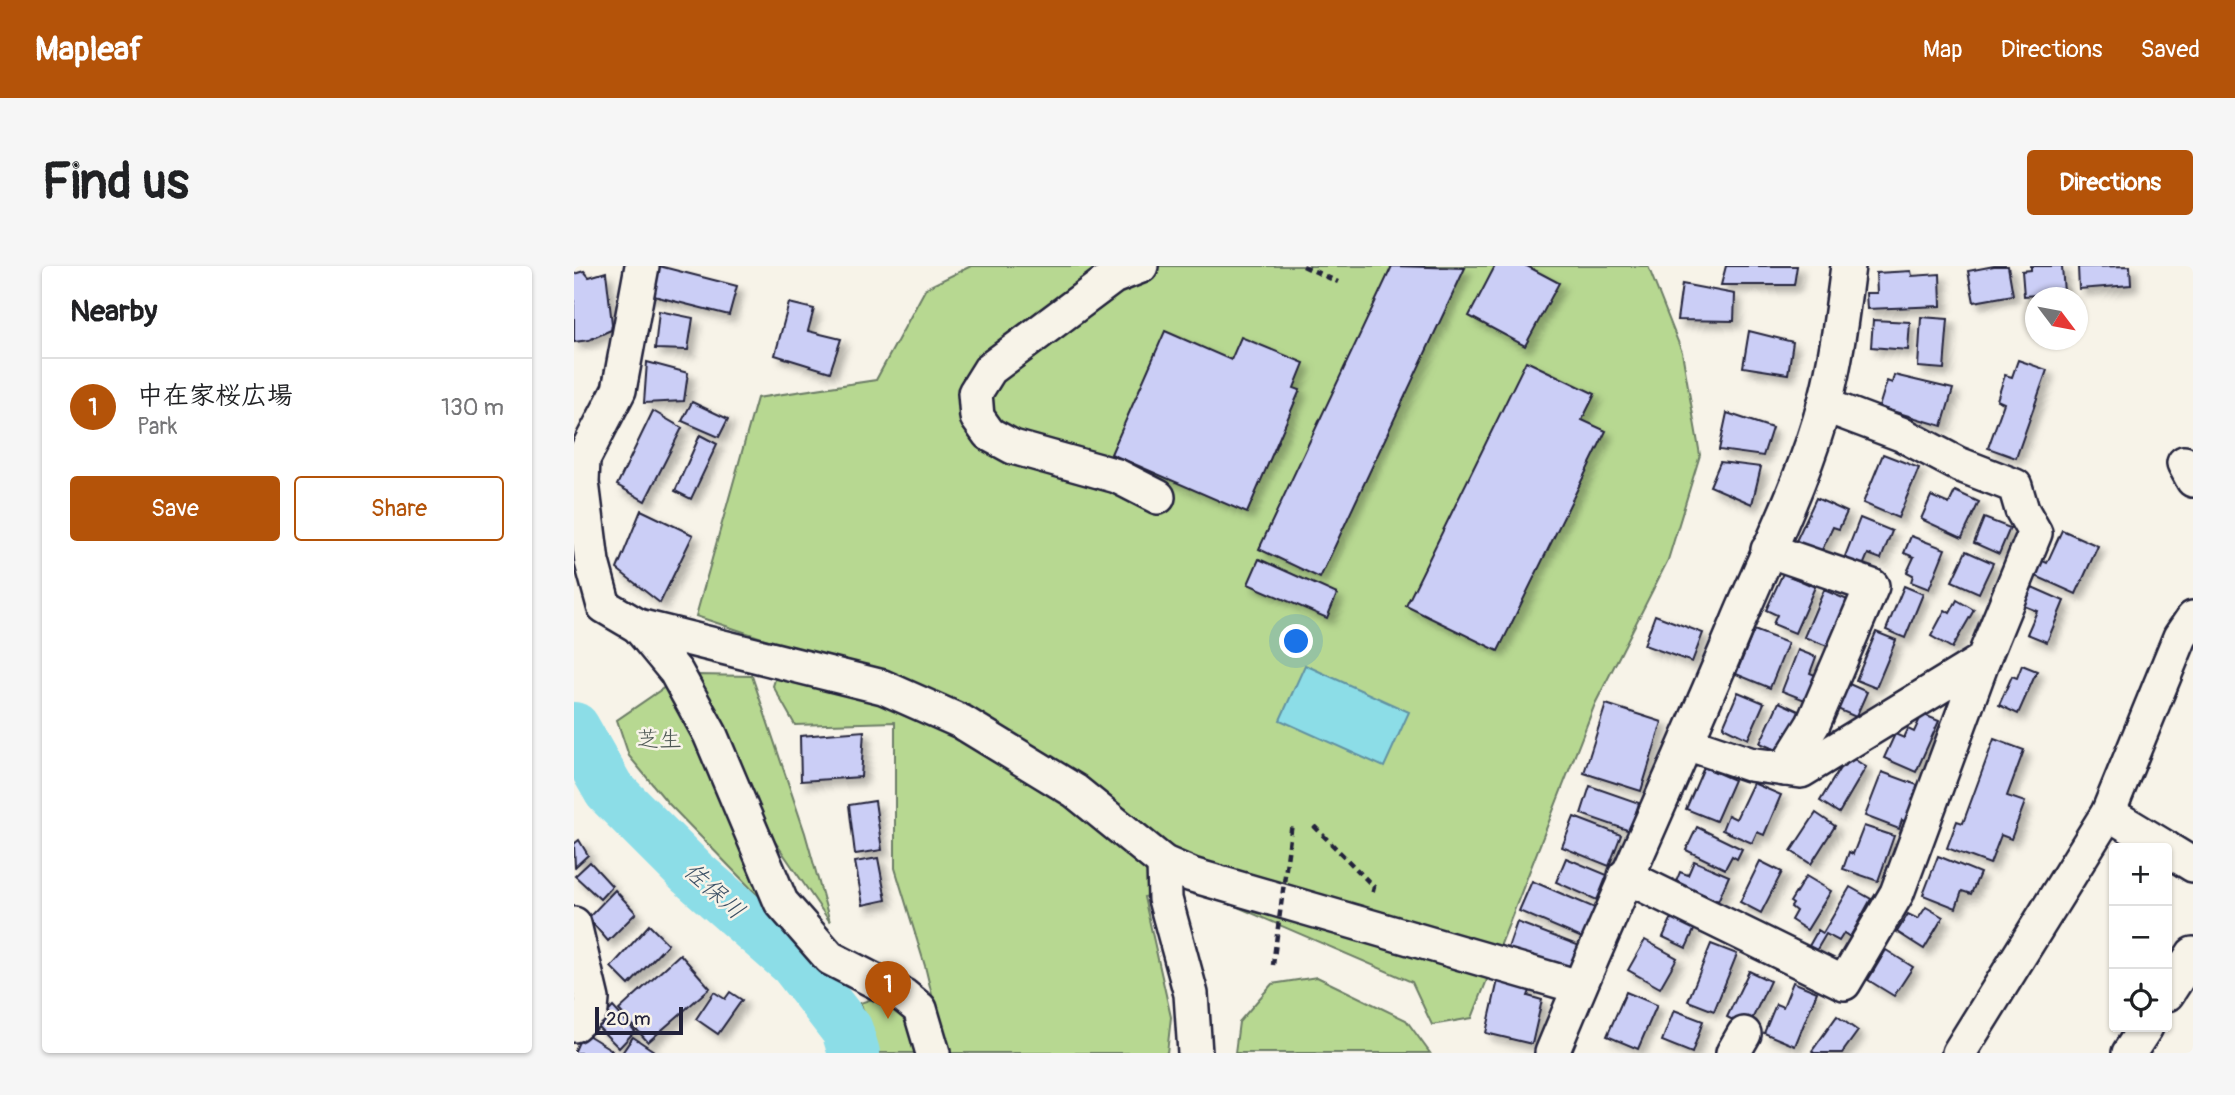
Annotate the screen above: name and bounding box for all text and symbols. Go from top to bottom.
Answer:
text: Mapleaf [35,29,143,70]
text: Map [1923,35,1963,64]
text: Directions [2001,35,2102,64]
text: Saved [2140,35,2200,64]
button: Directions [2027,150,2193,215]
text: Find us [42,152,189,213]
north arrow [2025,287,2088,350]
text: Nearby [70,293,157,330]
text: 中在家桜広場 [137,380,293,412]
text: 1 [89,393,98,422]
text: 130 m [441,393,504,422]
text: Park [137,412,177,441]
button: Save [70,476,280,541]
button: Share [294,476,504,541]
your location [1279,624,1313,658]
park label: 芝生 [636,725,682,754]
map controls [2109,843,2172,1032]
button: + [2109,843,2172,906]
water label: 佐保川 [678,856,750,926]
button: − [2109,906,2172,969]
pin: 1 [865,961,911,1019]
button: locate [2109,969,2172,1032]
scale bar [595,1004,682,1036]
text: 20 m [606,1007,651,1031]

